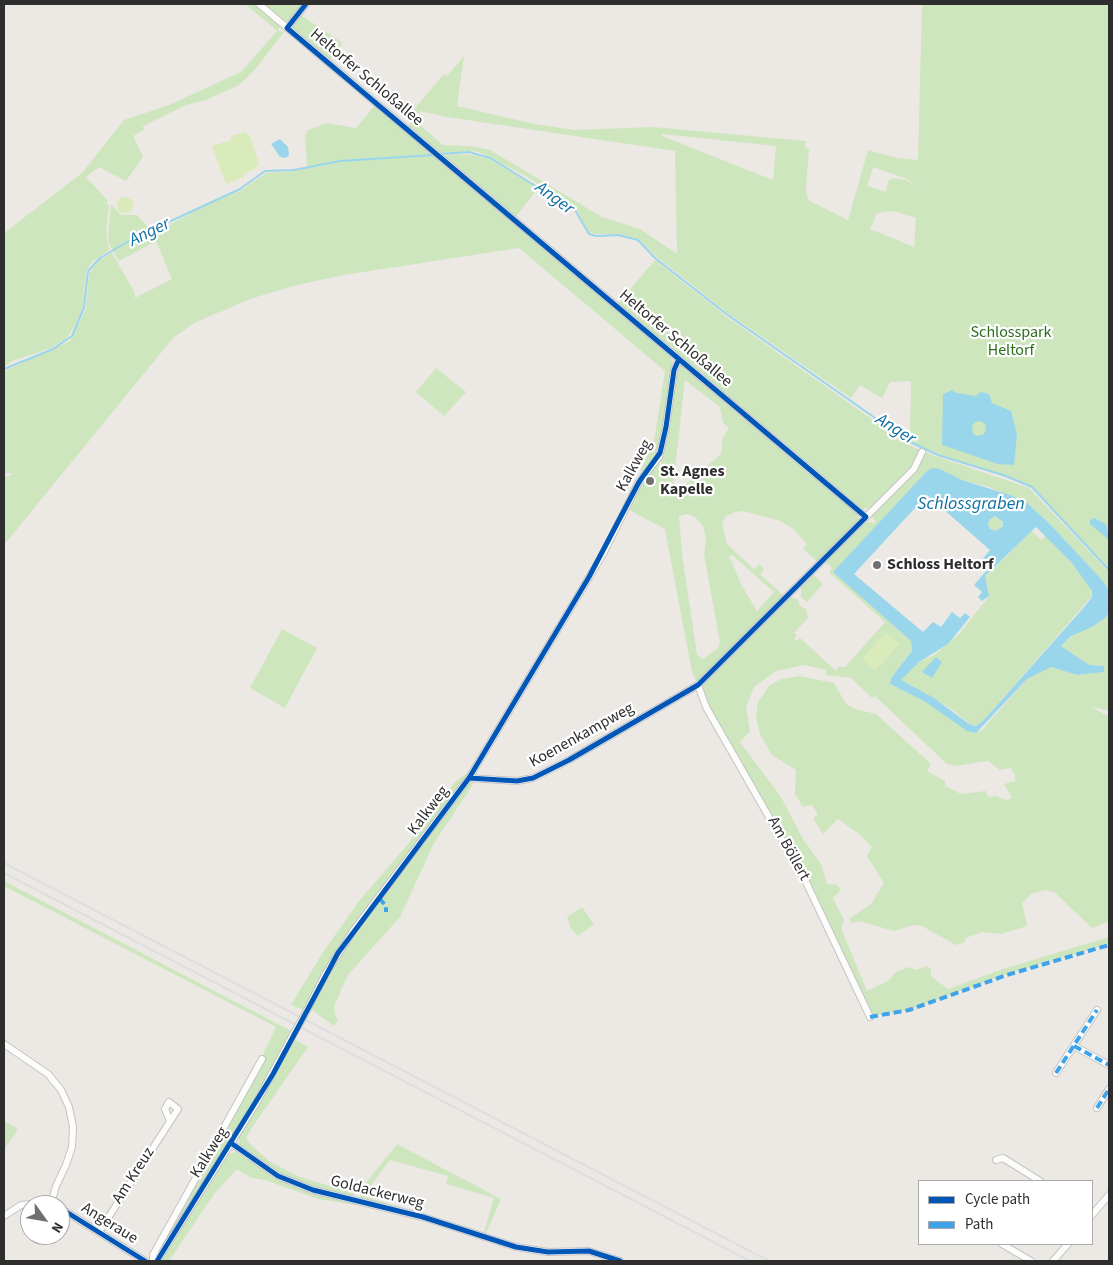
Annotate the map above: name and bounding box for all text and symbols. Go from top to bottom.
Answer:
street label: Heltorfer Schloßallee [306,25,426,131]
water label: Anger [530,178,578,220]
water label: Anger [126,214,174,252]
street label: Heltorfer Schloßallee [615,286,735,392]
park label: Schlosspark Heltorf [971,323,1051,361]
water label: Anger [871,409,919,451]
street label: Kalkweg [613,437,657,495]
place label: St. Agnes Kapelle [660,462,725,500]
marker: St. Agnes Kapelle [644,475,656,487]
water label: Schlossgraben [917,494,1025,516]
place label: Schloss Heltorf [887,555,993,575]
marker: Schloss Heltorf [871,559,883,571]
street label: Koenenkampweg [526,699,638,773]
street label: Kalkweg [404,783,454,839]
street label: Am Böllert [763,814,813,884]
street label: Kalkweg [187,1124,233,1182]
street label: Am Kreuz [109,1144,159,1208]
street label: Goldackerweg [328,1172,426,1214]
legend [918,1180,1093,1245]
text: Cycle path [965,1189,1030,1210]
north arrow [20,1195,70,1245]
street label: Angeraue [77,1199,141,1249]
text: Path [965,1214,993,1235]
text: N [46,1218,68,1237]

